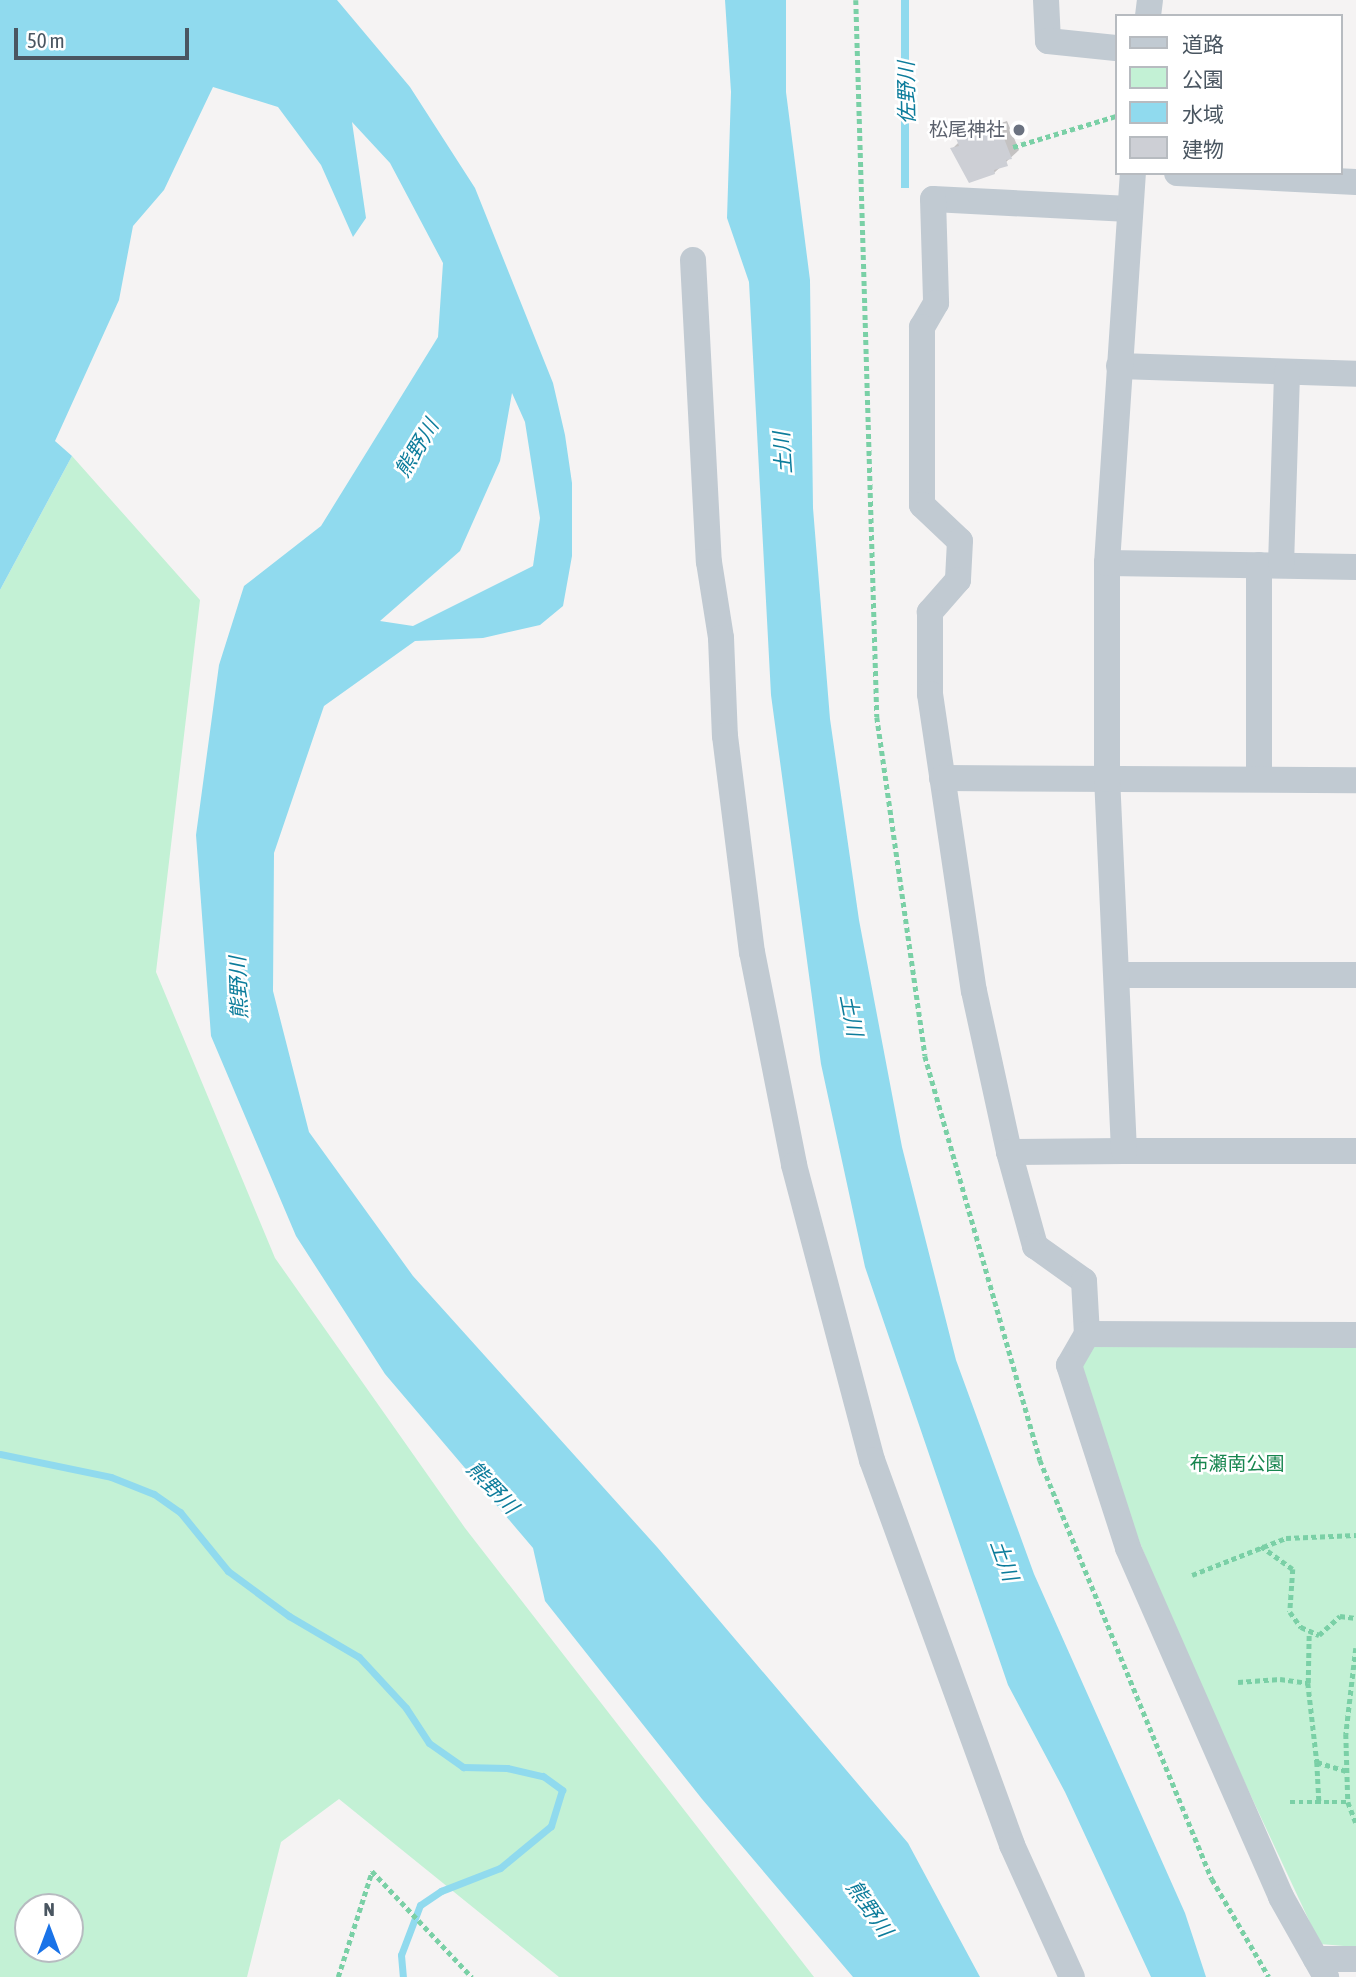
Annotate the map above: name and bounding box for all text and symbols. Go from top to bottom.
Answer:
scale bar [18,14,192,58]
legend [1114,14,1342,175]
text: 50 m [27,28,65,52]
text: 道路 [1182,32,1224,56]
water label: 佐野川 [893,61,919,125]
text: 公園 [1182,67,1224,91]
text: 水域 [1182,102,1224,126]
place label: 松尾神社 [929,119,1005,141]
marker: 松尾神社 [1011,122,1027,138]
text: 建物 [1182,137,1224,161]
water label: 熊野川 [389,415,443,481]
water label: 土川 [768,431,796,475]
water label: 熊野川 [224,956,252,1020]
water label: 土川 [836,992,868,1038]
park label: 布瀬南公園 [1190,1453,1284,1475]
water label: 熊野川 [462,1456,524,1518]
water label: 土川 [986,1536,1024,1584]
water label: 熊野川 [842,1875,898,1941]
north arrow [14,1893,84,1963]
text: N [43,1898,55,1920]

